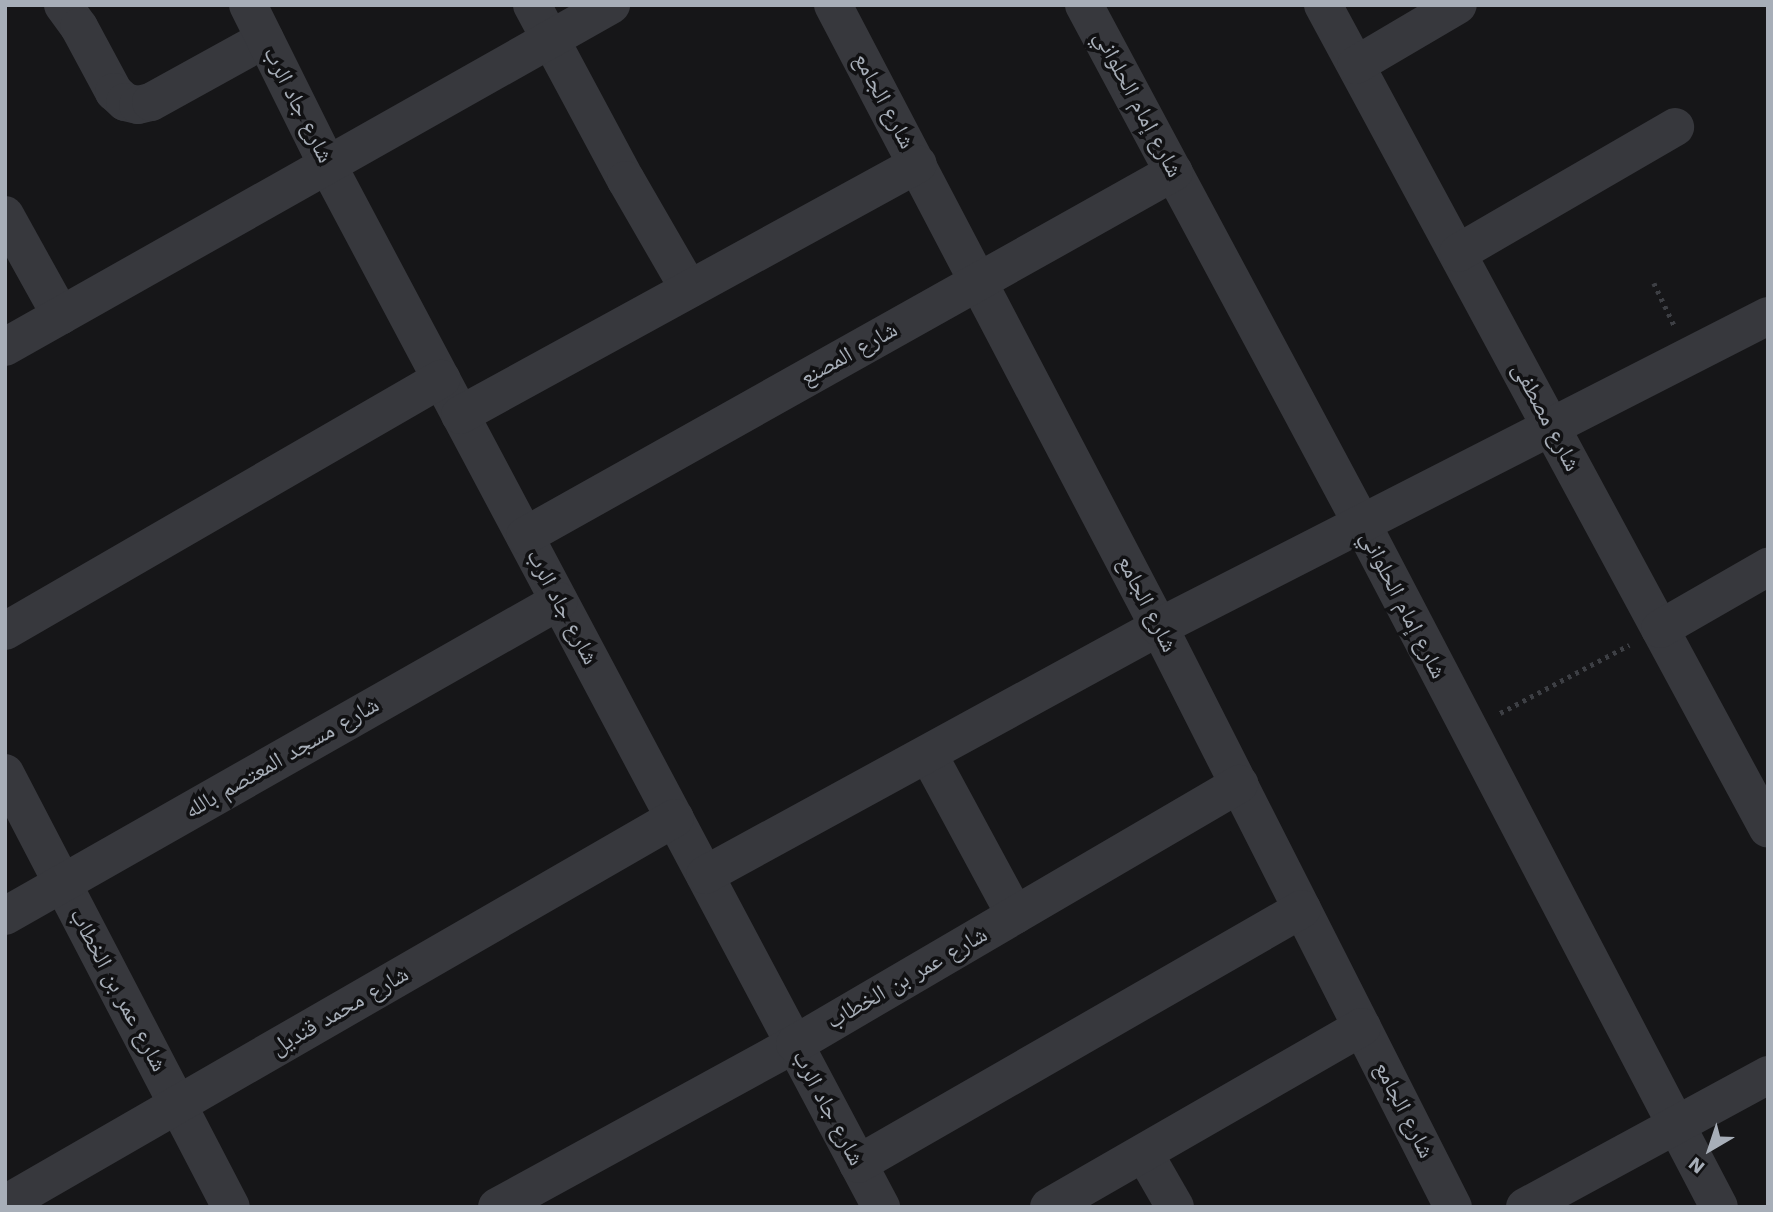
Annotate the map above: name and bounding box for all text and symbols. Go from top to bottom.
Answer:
street label: شارع إمام الحلواني [1088,26,1188,182]
street label: شارع جاد الرب [257,42,339,168]
street label: شارع الجامع [847,48,921,154]
street label: شارع المصنع [796,316,902,392]
street label: شارع مصطفى [1506,358,1586,476]
street label: شارع إمام الحلواني [1354,527,1452,683]
street label: شارع جاد الرب [520,545,604,669]
street label: شارع الجامع [1111,551,1183,657]
street label: شارع مسجد المعتصم بالله [180,691,384,825]
street label: شارع عمر بن الخطاب [63,904,173,1076]
street label: شارع عمر بن الخطاب [822,921,992,1035]
street label: شارع محمد قنديل [266,960,414,1062]
street label: شارع جاد الرب [786,1046,870,1170]
street label: شارع الجامع [1368,1057,1440,1163]
north arrow [1675,1114,1745,1184]
text: N [1684,1152,1709,1179]

